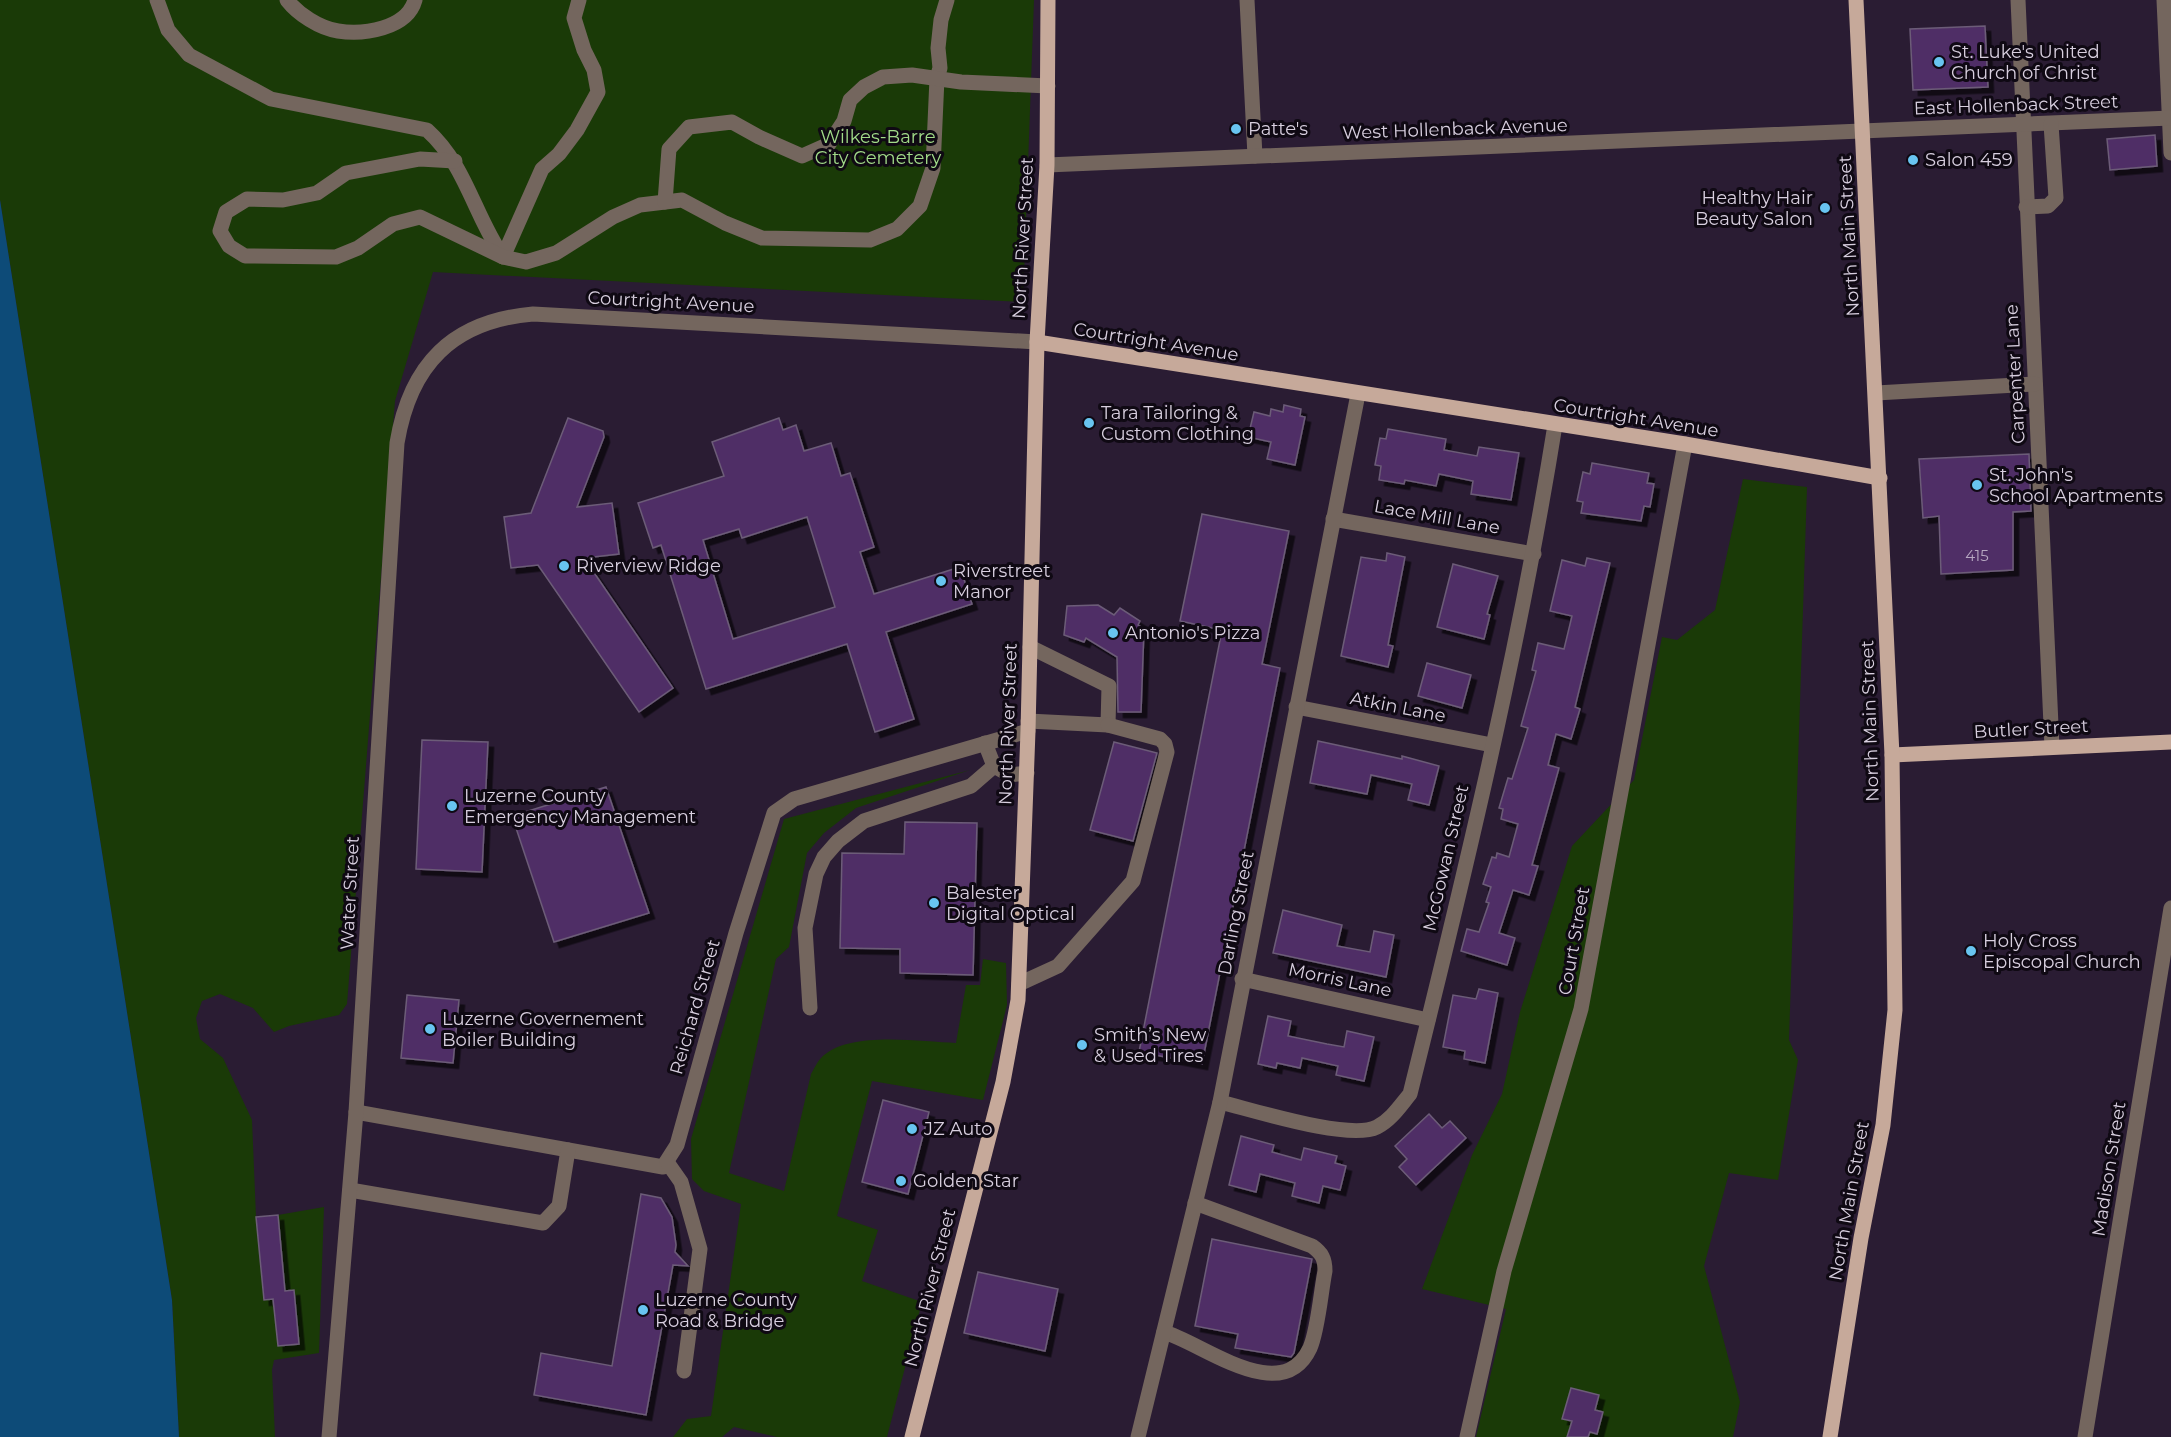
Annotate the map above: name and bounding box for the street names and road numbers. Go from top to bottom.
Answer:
street label: East Hollenback Street [1913,90,2119,120]
street label: West Hollenback Avenue [1342,114,1568,144]
street label: North Main Street [1834,155,1864,317]
street label: North River Street [1008,156,1038,320]
street label: Courtright Avenue [587,287,755,317]
street label: Carpenter Lane [2000,304,2030,444]
street label: Courtright Avenue [1072,318,1240,366]
street label: Courtright Avenue [1552,394,1720,442]
street label: Lace Mill Lane [1372,495,1502,539]
street label: North Main Street [1856,640,1884,802]
street label: North River Street [994,643,1022,805]
street label: Atkin Lane [1348,687,1448,727]
street label: Butler Street [1973,715,2089,743]
street label: McGowan Street [1418,783,1474,933]
street label: Water Street [336,836,364,950]
street label: Darling Street [1213,849,1259,977]
street label: Court Street [1554,885,1594,997]
street label: Reichard Street [665,937,725,1077]
street label: Morris Lane [1286,958,1394,1002]
street label: Madison Street [2087,1100,2131,1238]
street label: North Main Street [1824,1120,1874,1282]
street label: North River Street [900,1207,960,1369]

